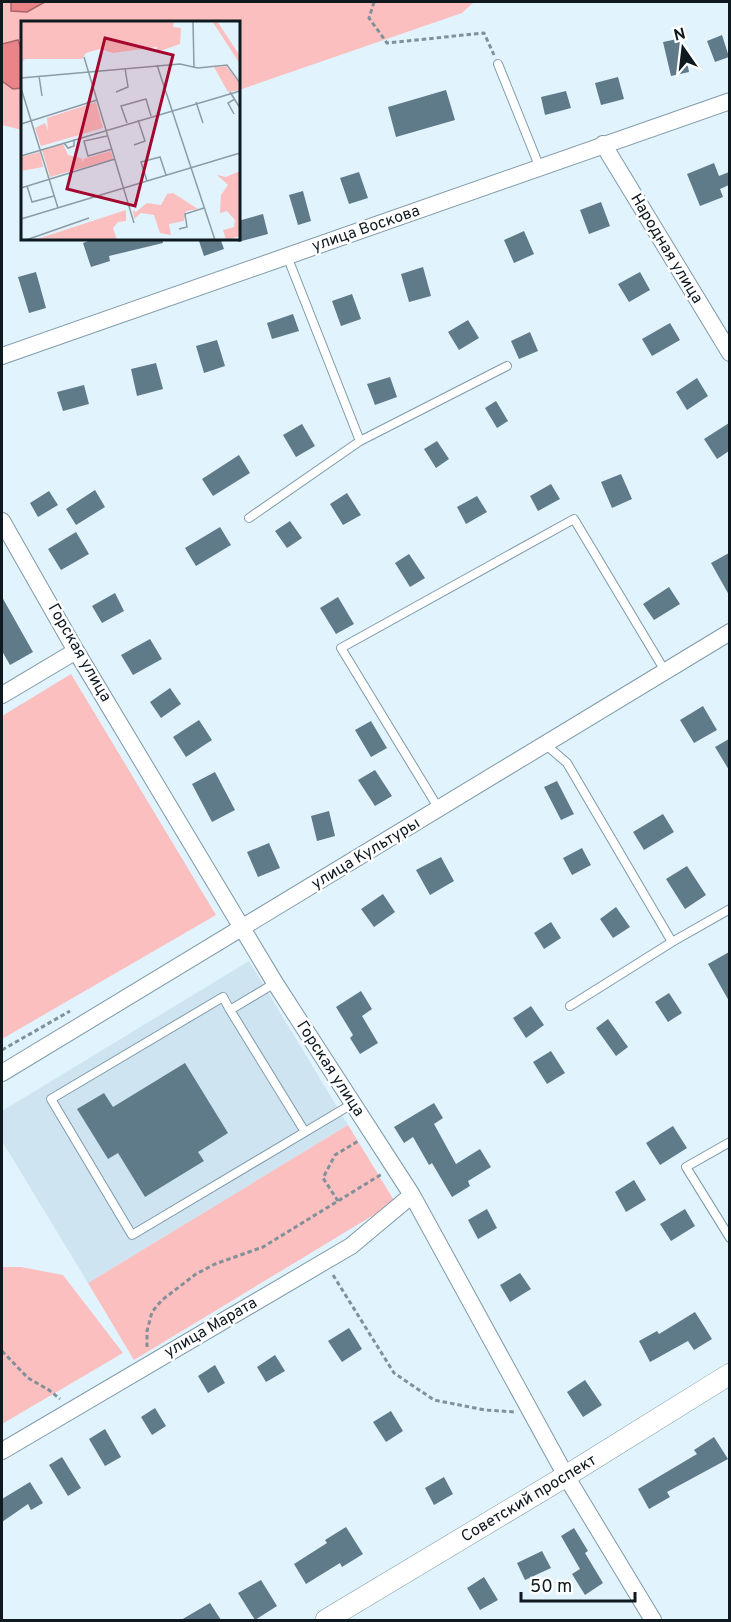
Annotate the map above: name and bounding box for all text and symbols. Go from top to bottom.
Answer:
north arrow [653,18,713,78]
inset map [21,21,240,240]
text: N [672,24,688,46]
street label: Народная улица [625,190,707,308]
street label: улица Воскова [309,201,423,257]
street label: Горская улица [43,600,115,706]
street label: улица Культуры [308,814,424,894]
street label: Горская улица [292,1017,368,1121]
street label: улица Марата [161,1293,261,1363]
street label: Советский проспект [458,1451,600,1547]
scale bar [521,1565,635,1603]
text: 50 m [530,1576,572,1599]

